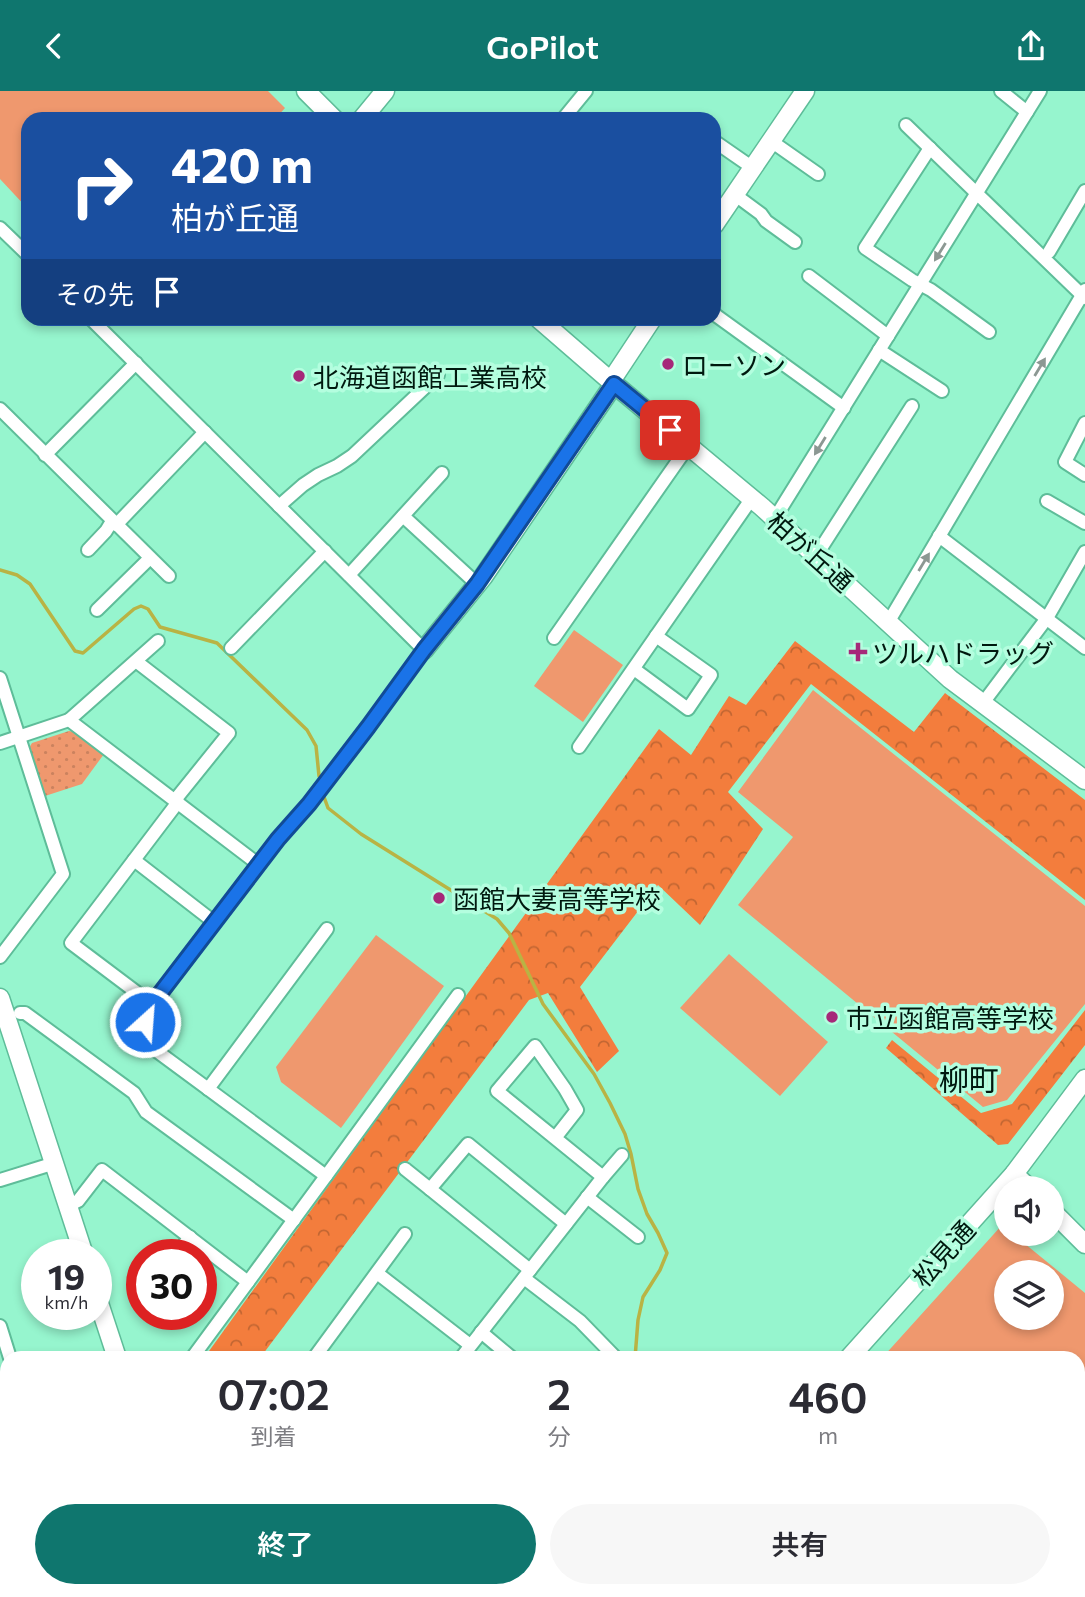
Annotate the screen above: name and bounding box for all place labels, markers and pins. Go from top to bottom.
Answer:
place label: ローソン [682,349,786,380]
marker: ローソン [660,356,676,372]
place label: 北海道函館工業高校 [313,361,547,392]
marker: 北海道函館工業高校 [291,368,307,384]
pin [640,400,700,460]
place label: ツルハドラッグ [872,637,1054,668]
marker: ツルハドラッグ [850,644,866,660]
place label: 函館大妻高等学校 [453,883,661,914]
marker: 函館大妻高等学校 [431,890,447,906]
place label: 市立函館高等学校 [846,1002,1054,1033]
marker: 市立函館高等学校 [824,1009,840,1025]

